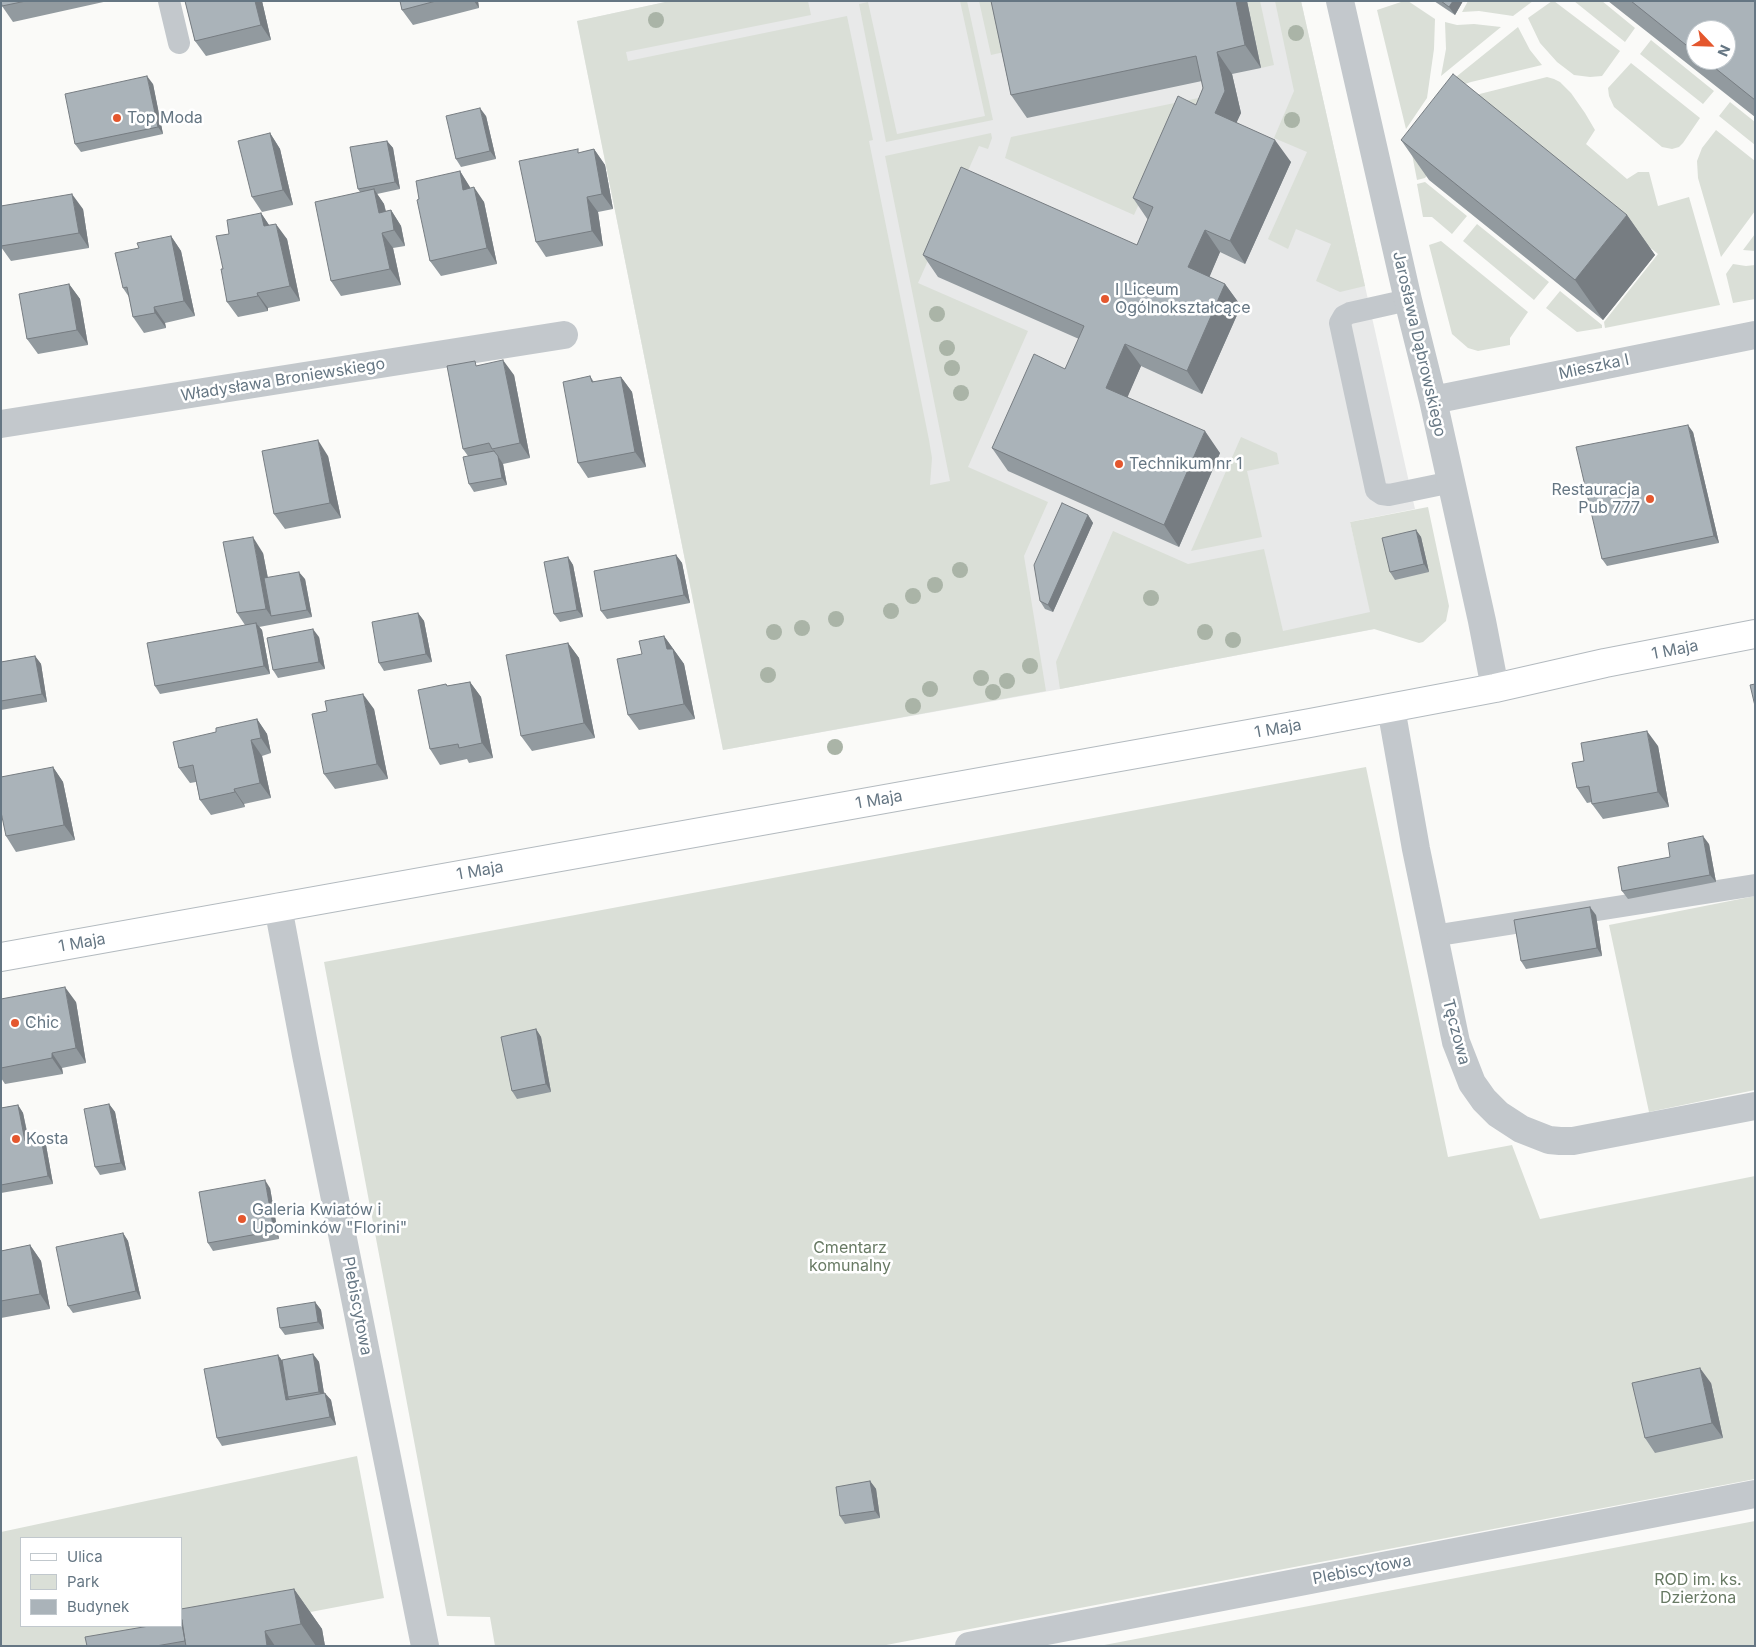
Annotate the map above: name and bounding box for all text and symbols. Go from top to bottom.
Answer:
north arrow [1686,20,1736,70]
text: N [1714,43,1734,59]
place label: Top Moda [127,108,203,128]
marker: Top Moda [111,112,123,124]
street label: Jarosława Dąbrowskiego [1388,249,1450,439]
place label: I Liceum Ogólnokształcące [1115,280,1251,318]
marker: I Liceum Ogólnokształcące [1099,293,1111,305]
street label: Mieszka I [1557,350,1631,384]
street label: Władysława Broniewskiego [180,354,386,406]
place label: Technikum nr 1 [1129,454,1243,474]
marker: Technikum nr 1 [1113,458,1125,470]
place label: Restauracja Pub 777 [1551,480,1640,518]
marker: Restauracja Pub 777 [1644,493,1656,505]
street label: 1 Maja [1650,636,1700,664]
street label: 1 Maja [1253,715,1303,743]
street label: 1 Maja [854,786,904,814]
street label: 1 Maja [455,857,505,885]
street label: 1 Maja [57,929,107,957]
street label: Tęczowa [1438,997,1474,1067]
place label: Chic [25,1013,59,1033]
marker: Chic [9,1017,21,1029]
place label: Kosta [26,1129,68,1149]
marker: Kosta [10,1133,22,1145]
place label: Galeria Kwiatów i Upominków "Florini" [252,1200,407,1238]
marker: Galeria Kwiatów i Upominków "Florini" [236,1213,248,1225]
park label: Cmentarz komunalny [809,1238,891,1276]
street label: Plebiscytowa [338,1255,376,1357]
legend [20,1537,182,1627]
text: Ulica [67,1547,103,1566]
street label: Plebiscytowa [1311,1551,1413,1589]
park label: ROD im. ks. Dzierżona [1654,1570,1742,1608]
text: Park [67,1572,99,1591]
text: Budynek [67,1597,129,1616]

